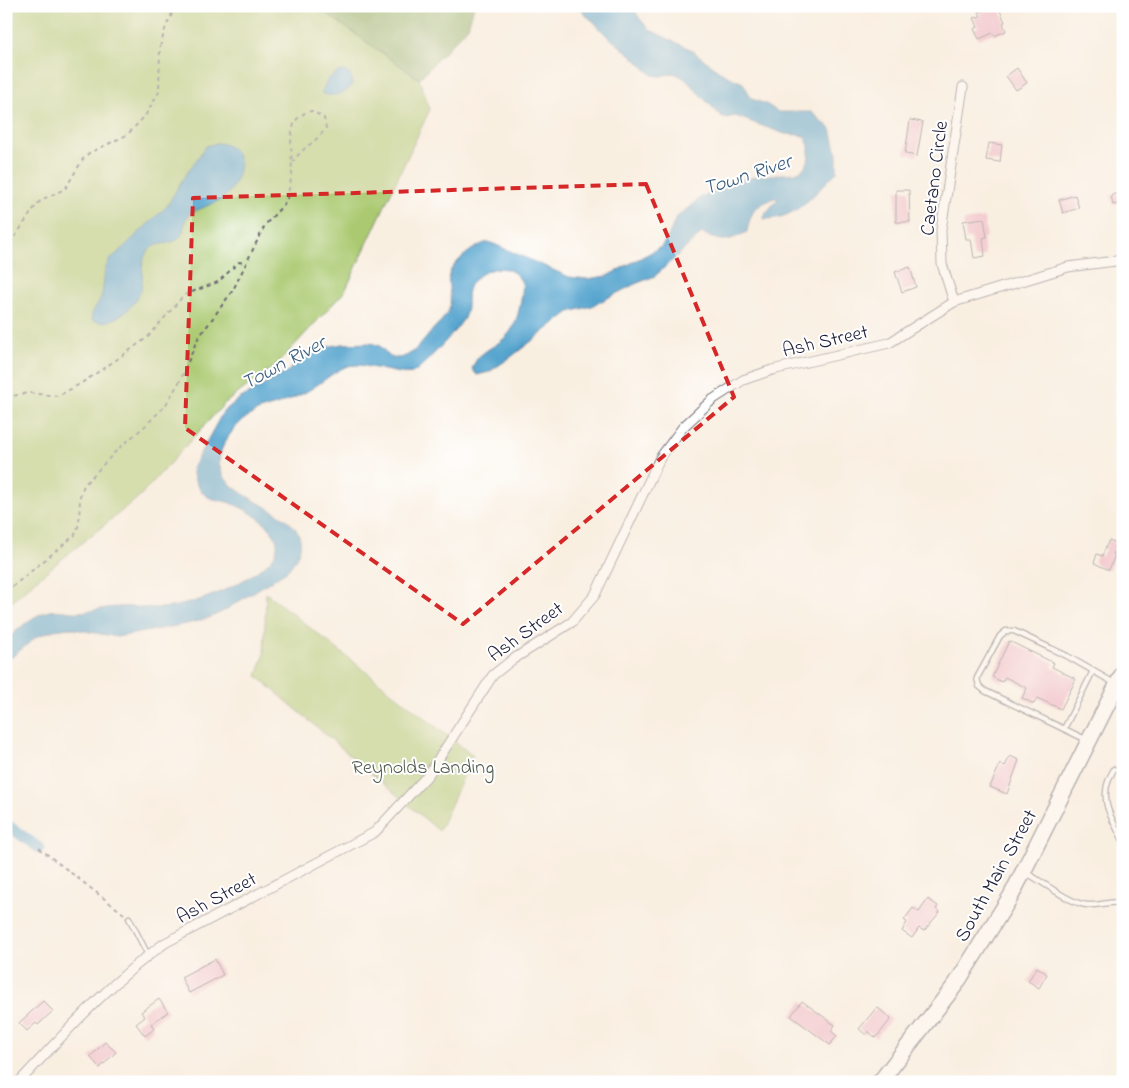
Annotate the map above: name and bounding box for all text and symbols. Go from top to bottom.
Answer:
street label: Caetano Circle [914,119,957,237]
water label: Town River [699,147,798,204]
street label: Ash Street [780,318,872,366]
water label: Town River [236,328,334,398]
street label: Ash Street [483,595,571,670]
park label: Reynolds Landing [352,754,494,784]
street label: South Main Street [949,804,1046,948]
street label: Ash Street [172,866,263,933]

